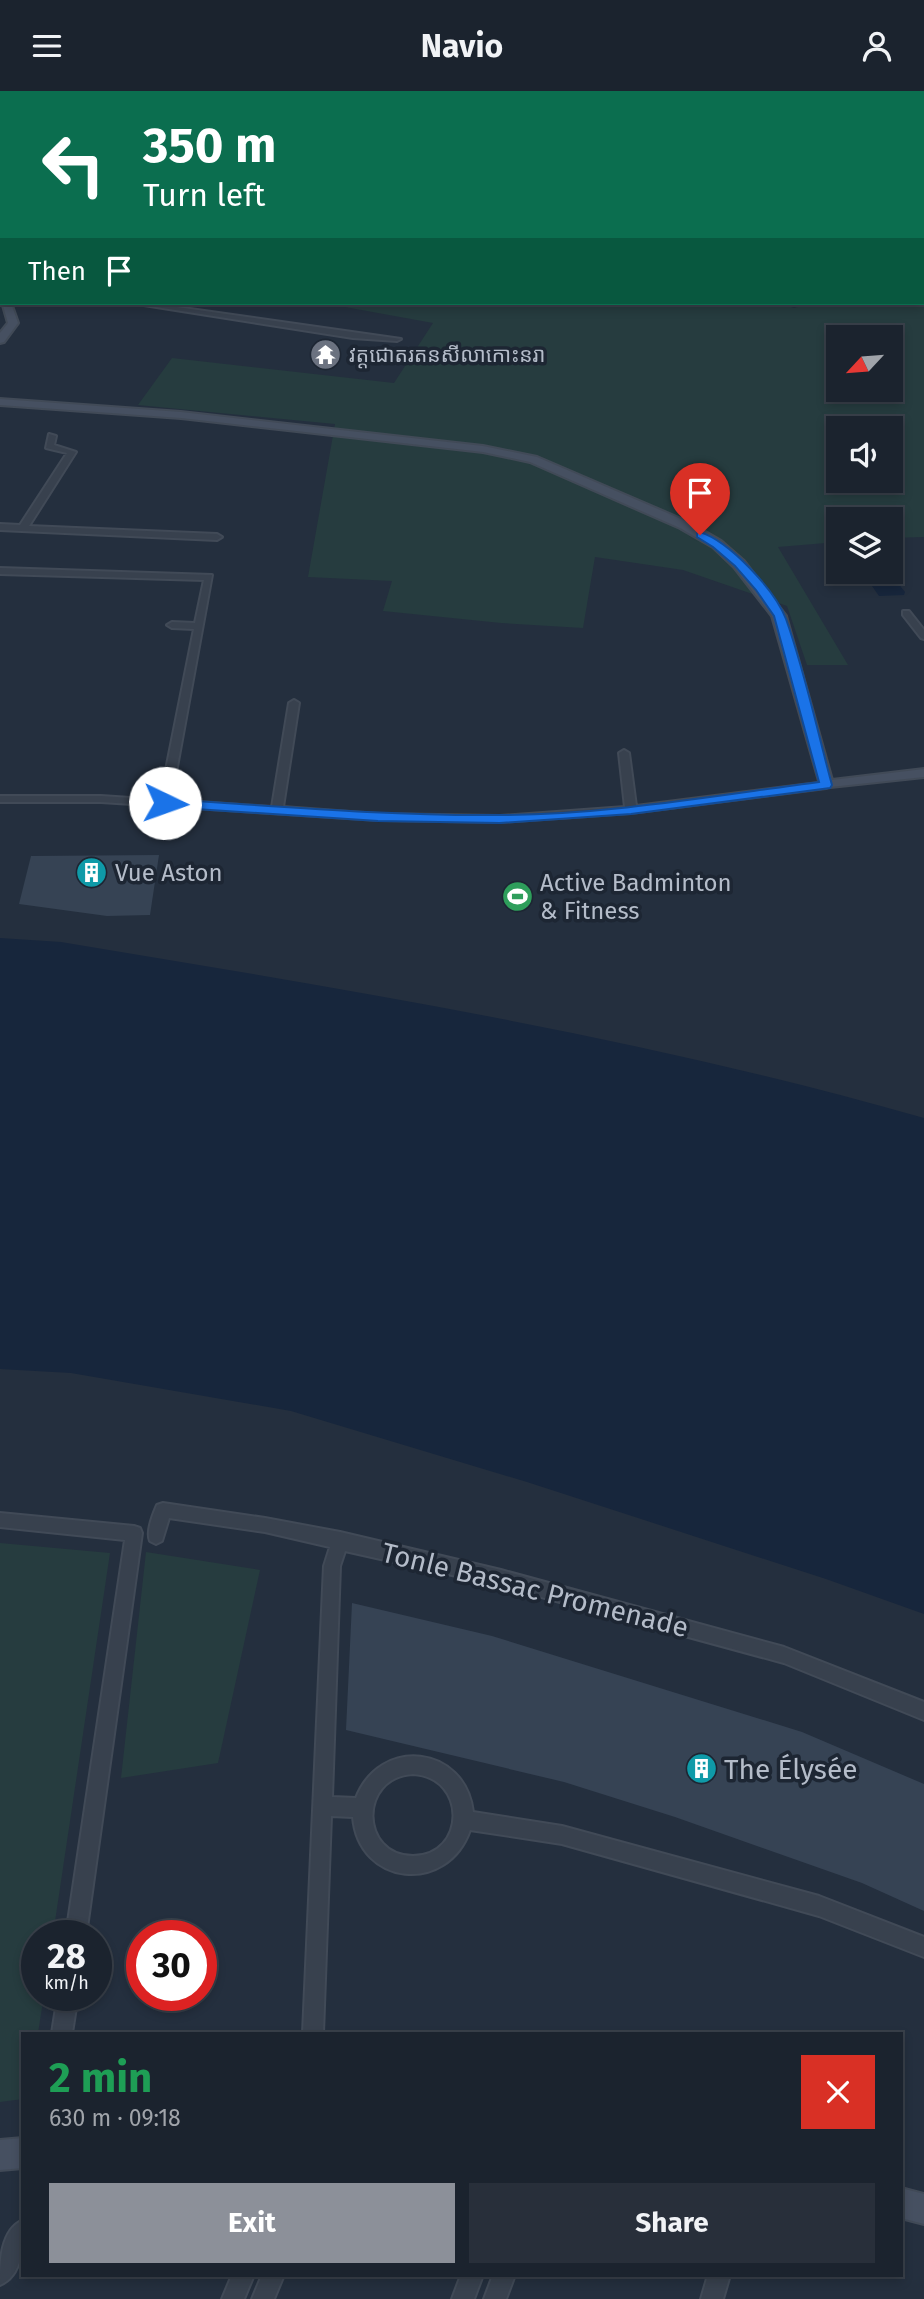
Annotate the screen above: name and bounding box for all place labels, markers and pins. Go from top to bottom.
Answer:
temple icon: វត្តជោតរតនសីលាកោះនរា [309,338,343,372]
place label: វត្តជោតរតនសីលាកោះនរា [349,342,546,369]
pin [670,463,730,535]
building icon: Vue Aston [75,856,109,890]
place label: Vue Aston [115,859,223,887]
place label: Active Badminton & Fitness [540,869,732,925]
sports icon: Active Badminton & Fitness [500,880,534,914]
building icon: The Élysée [684,1752,718,1786]
place label: The Élysée [724,1753,857,1786]

